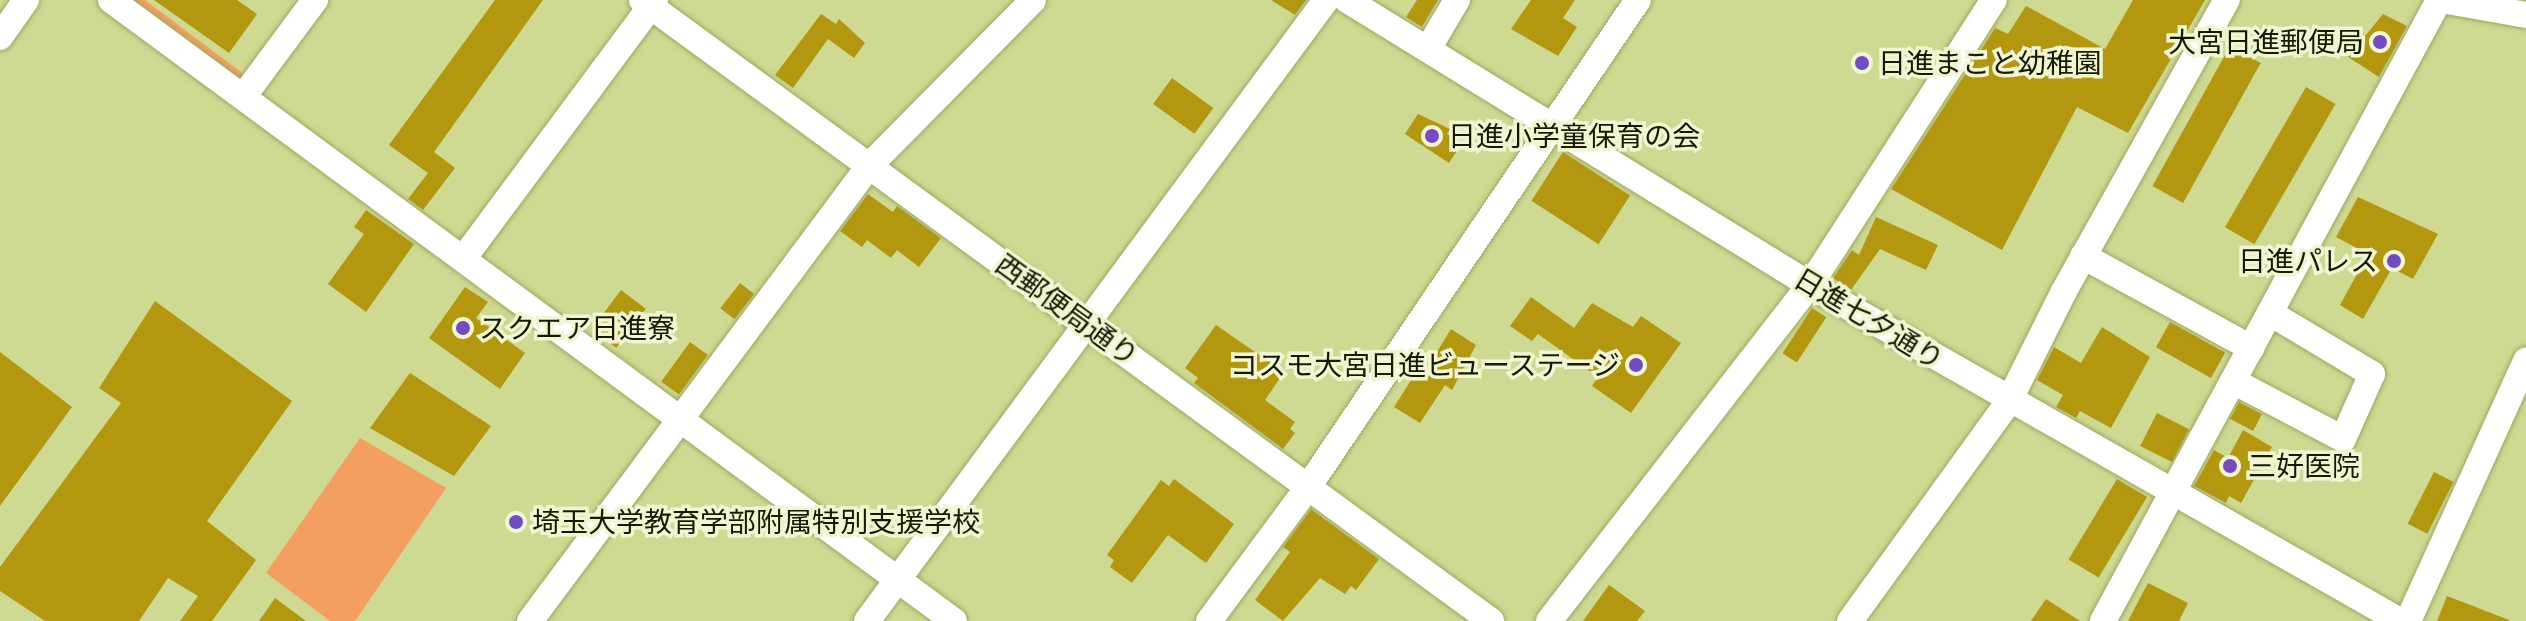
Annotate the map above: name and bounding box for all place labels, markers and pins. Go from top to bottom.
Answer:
place label: 大宮日進郵便局 [2168,25,2364,59]
marker: 大宮日進郵便局 [2371,33,2389,51]
place label: 日進まこと幼稚園 [1878,46,2102,80]
marker: 日進まこと幼稚園 [1853,54,1871,72]
place label: 日進小学童保育の会 [1448,119,1700,153]
marker: 日進小学童保育の会 [1423,127,1441,145]
place label: 日進パレス [2238,244,2378,278]
marker: 日進パレス [2385,252,2403,270]
place label: スクエア日進寮 [479,311,675,345]
marker: スクエア日進寮 [454,319,472,337]
place label: コスモ大宮日進ビューステージ [1228,348,1620,382]
marker: コスモ大宮日進ビューステージ [1627,356,1645,374]
place label: 三好医院 [2248,449,2360,483]
marker: 三好医院 [2219,455,2241,477]
place label: 埼玉大学教育学部附属特別支援学校 [532,505,980,539]
marker: 埼玉大学教育学部附属特別支援学校 [507,513,525,531]

